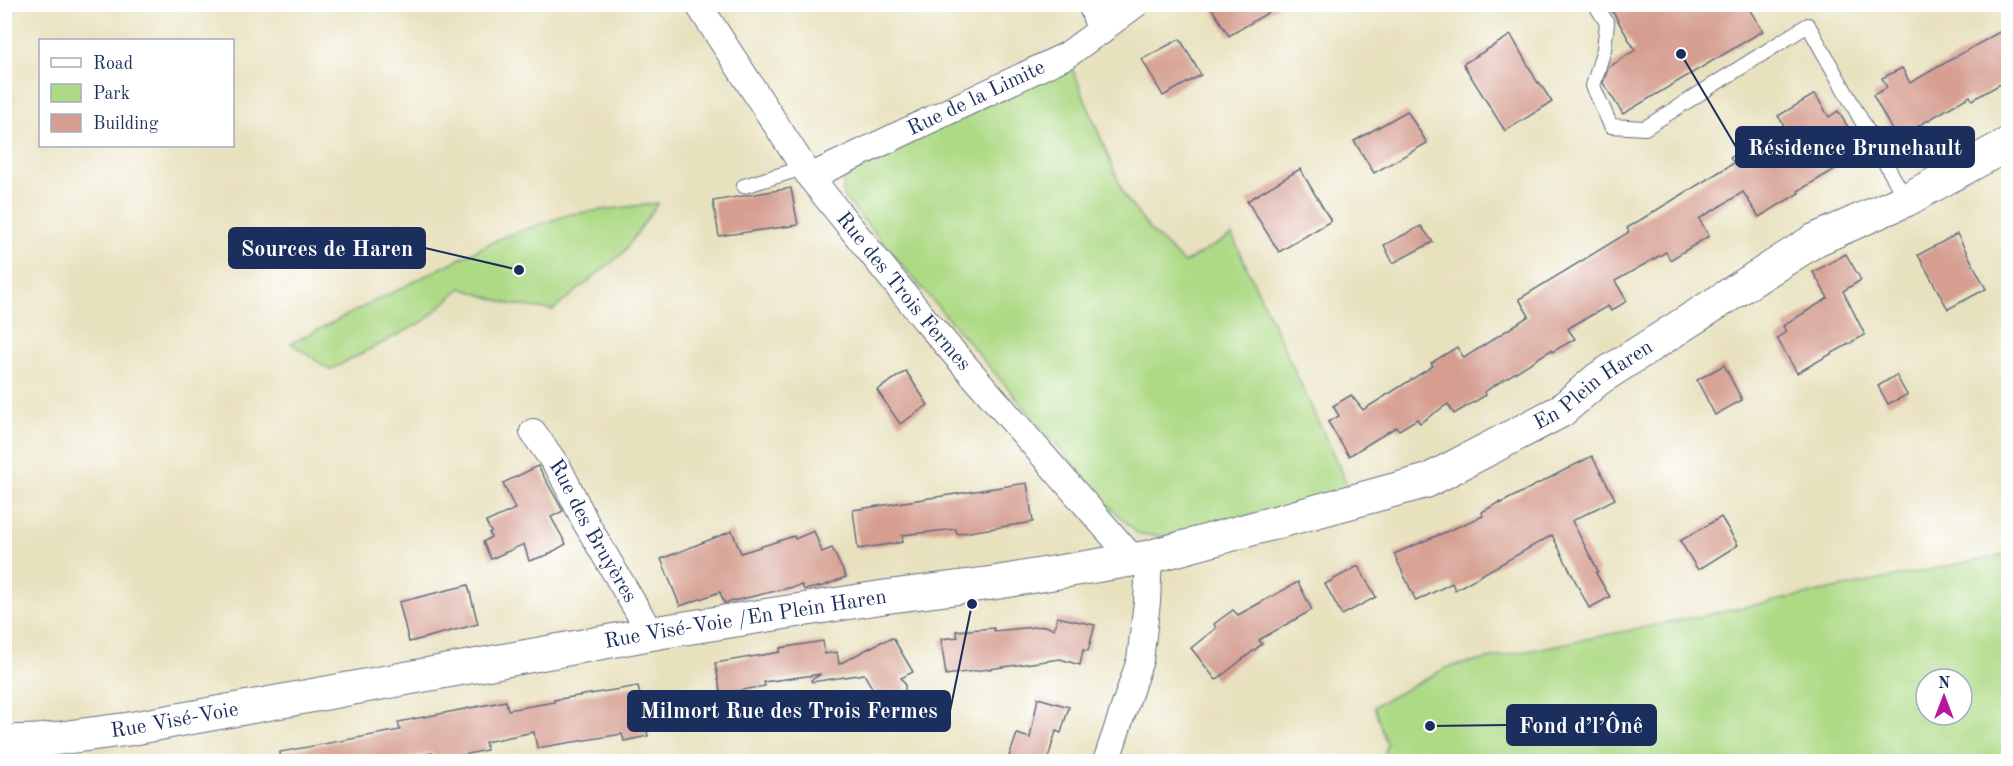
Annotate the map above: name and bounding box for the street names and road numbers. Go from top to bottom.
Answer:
street label: Rue de la Limite [904,57,1048,140]
street label: Rue des Trois Fermes [832,208,975,375]
street label: En Plein Haren [1530,336,1657,434]
street label: Rue des Bruyères [545,456,641,606]
street label: Rue Visé-Voie /En Plein Haren [603,586,888,652]
street label: Rue Visé-Voie [109,699,240,742]

